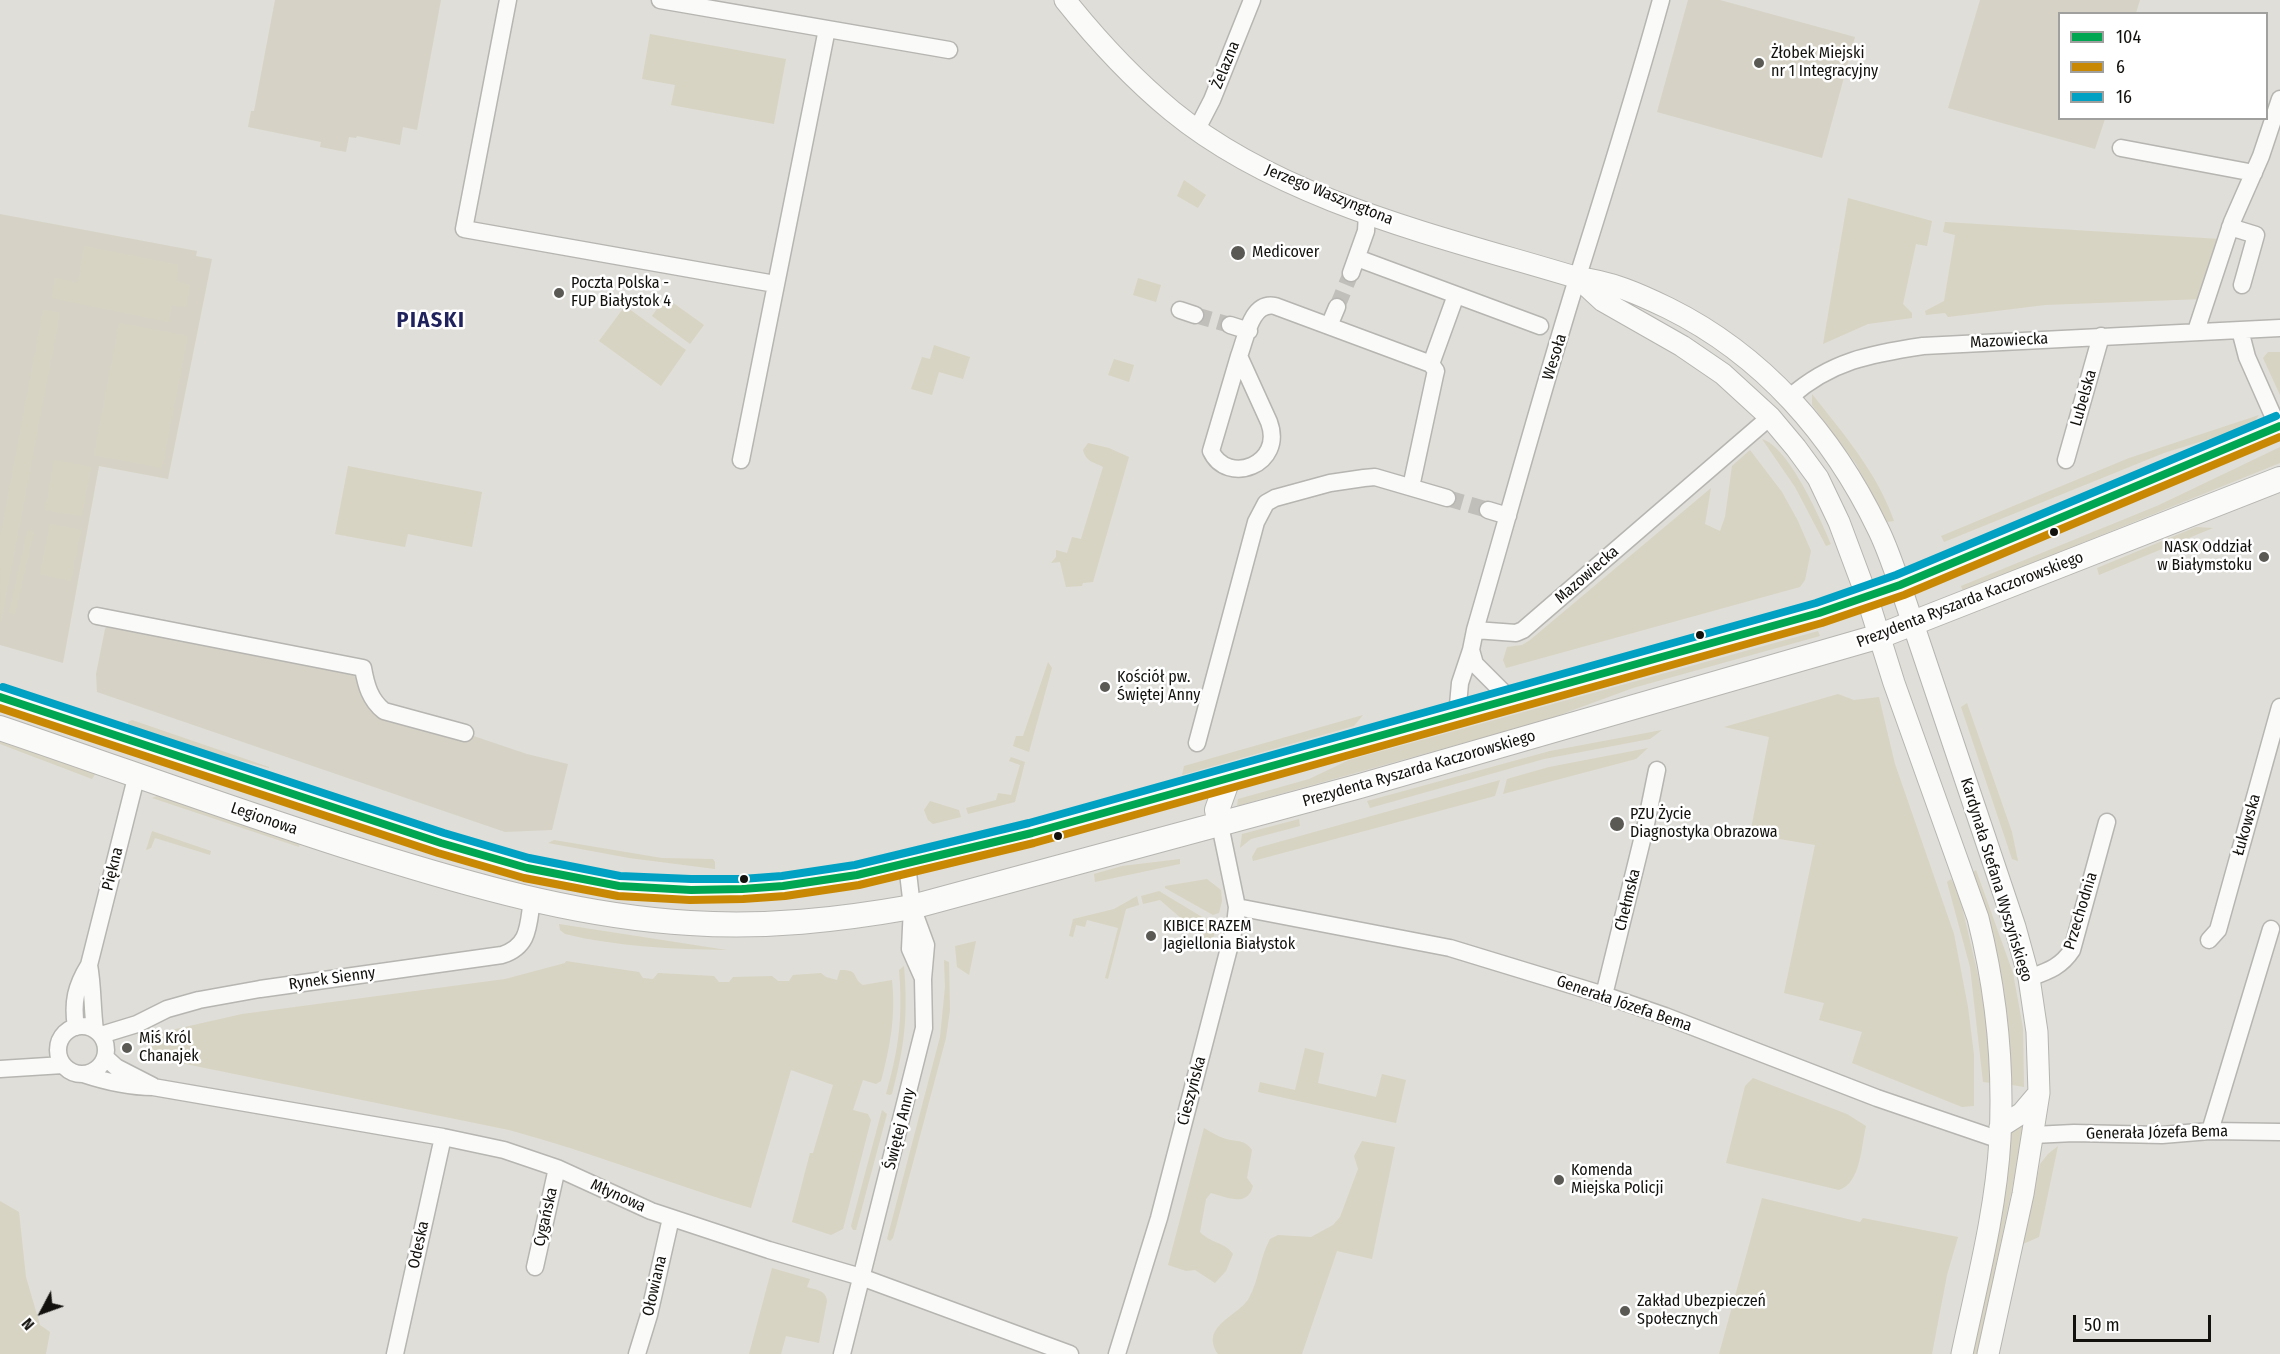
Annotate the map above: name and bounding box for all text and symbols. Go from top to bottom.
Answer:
legend [2058,12,2268,120]
text: 104 [2116,26,2141,48]
street label: Żelazna [1208,38,1244,92]
place label: Żłobek Miejski nr 1 Integracyjny [1771,44,1878,82]
marker: Żłobek Miejski nr 1 Integracyjny [1752,56,1766,70]
text: 6 [2116,56,2125,78]
text: 16 [2116,86,2132,108]
street label: Jerzego Waszyngtona [1262,161,1396,229]
place label: Medicover [1252,243,1319,263]
marker: Medicover [1229,244,1247,262]
place label: Poczta Polska - FUP Białystok 4 [571,274,671,312]
marker: Poczta Polska - FUP Białystok 4 [552,286,566,300]
district label: PIASKI [397,308,465,334]
street label: Mazowiecka [1969,329,2049,353]
street label: Wesoła [1539,332,1571,382]
street label: Lubelska [2067,368,2101,428]
unlabelled marker [2048,526,2060,538]
place label: NASK Oddział w Białymstoku [2157,538,2252,576]
street label: Mazowiecka [1551,542,1623,608]
street label: Prezydenta Ryszarda Kaczorowskiego [1854,548,2086,652]
marker: NASK Oddział w Białymstoku [2257,550,2271,564]
unlabelled marker [1694,629,1706,641]
place label: Kościół pw. Świętej Anny [1117,668,1200,706]
marker: Kościół pw. Świętej Anny [1098,680,1112,694]
street label: Prezydenta Ryszarda Kaczorowskiego [1300,726,1538,812]
street label: Kardynała Stefana Wyszyńskiego [1956,776,2036,984]
street label: Łukowska [2229,792,2265,858]
street label: Legionowa [228,799,300,839]
place label: PZU Życie Diagnostyka Obrazowa [1630,805,1778,843]
marker: PZU Życie Diagnostyka Obrazowa [1608,815,1626,833]
unlabelled marker [1052,830,1064,842]
street label: Piękna [98,845,128,893]
street label: Chełmska [1611,867,1645,933]
street label: Przechodnia [2060,870,2102,952]
unlabelled marker [738,873,750,885]
place label: KIBICE RAZEM Jagiellonia Białystok [1163,917,1295,955]
marker: KIBICE RAZEM Jagiellonia Białystok [1144,929,1158,943]
street label: Rynek Sienny [288,963,376,995]
street label: Generała Józefa Bema [1554,972,1694,1036]
place label: Miś Król Chanajek [139,1029,199,1067]
marker: Miś Król Chanajek [120,1041,134,1055]
street label: Cieszyńska [1174,1054,1210,1128]
street label: Świętej Anny [881,1086,919,1172]
street label: Generała Józefa Bema [2086,1122,2228,1144]
place label: Komenda Miejska Policji [1571,1161,1663,1199]
marker: Komenda Miejska Policji [1552,1173,1566,1187]
street label: Młynowa [588,1175,648,1217]
street label: Cygańska [530,1186,562,1248]
street label: Odeska [405,1219,433,1271]
street label: Ołowiana [639,1254,671,1318]
north arrow [12,1282,72,1342]
place label: Zakład Ubezpieczeń Społecznych [1637,1292,1766,1330]
scale bar [2076,1303,2214,1341]
marker: Zakład Ubezpieczeń Społecznych [1618,1304,1632,1318]
text: N [18,1314,38,1334]
text: 50 m [2084,1314,2120,1336]

